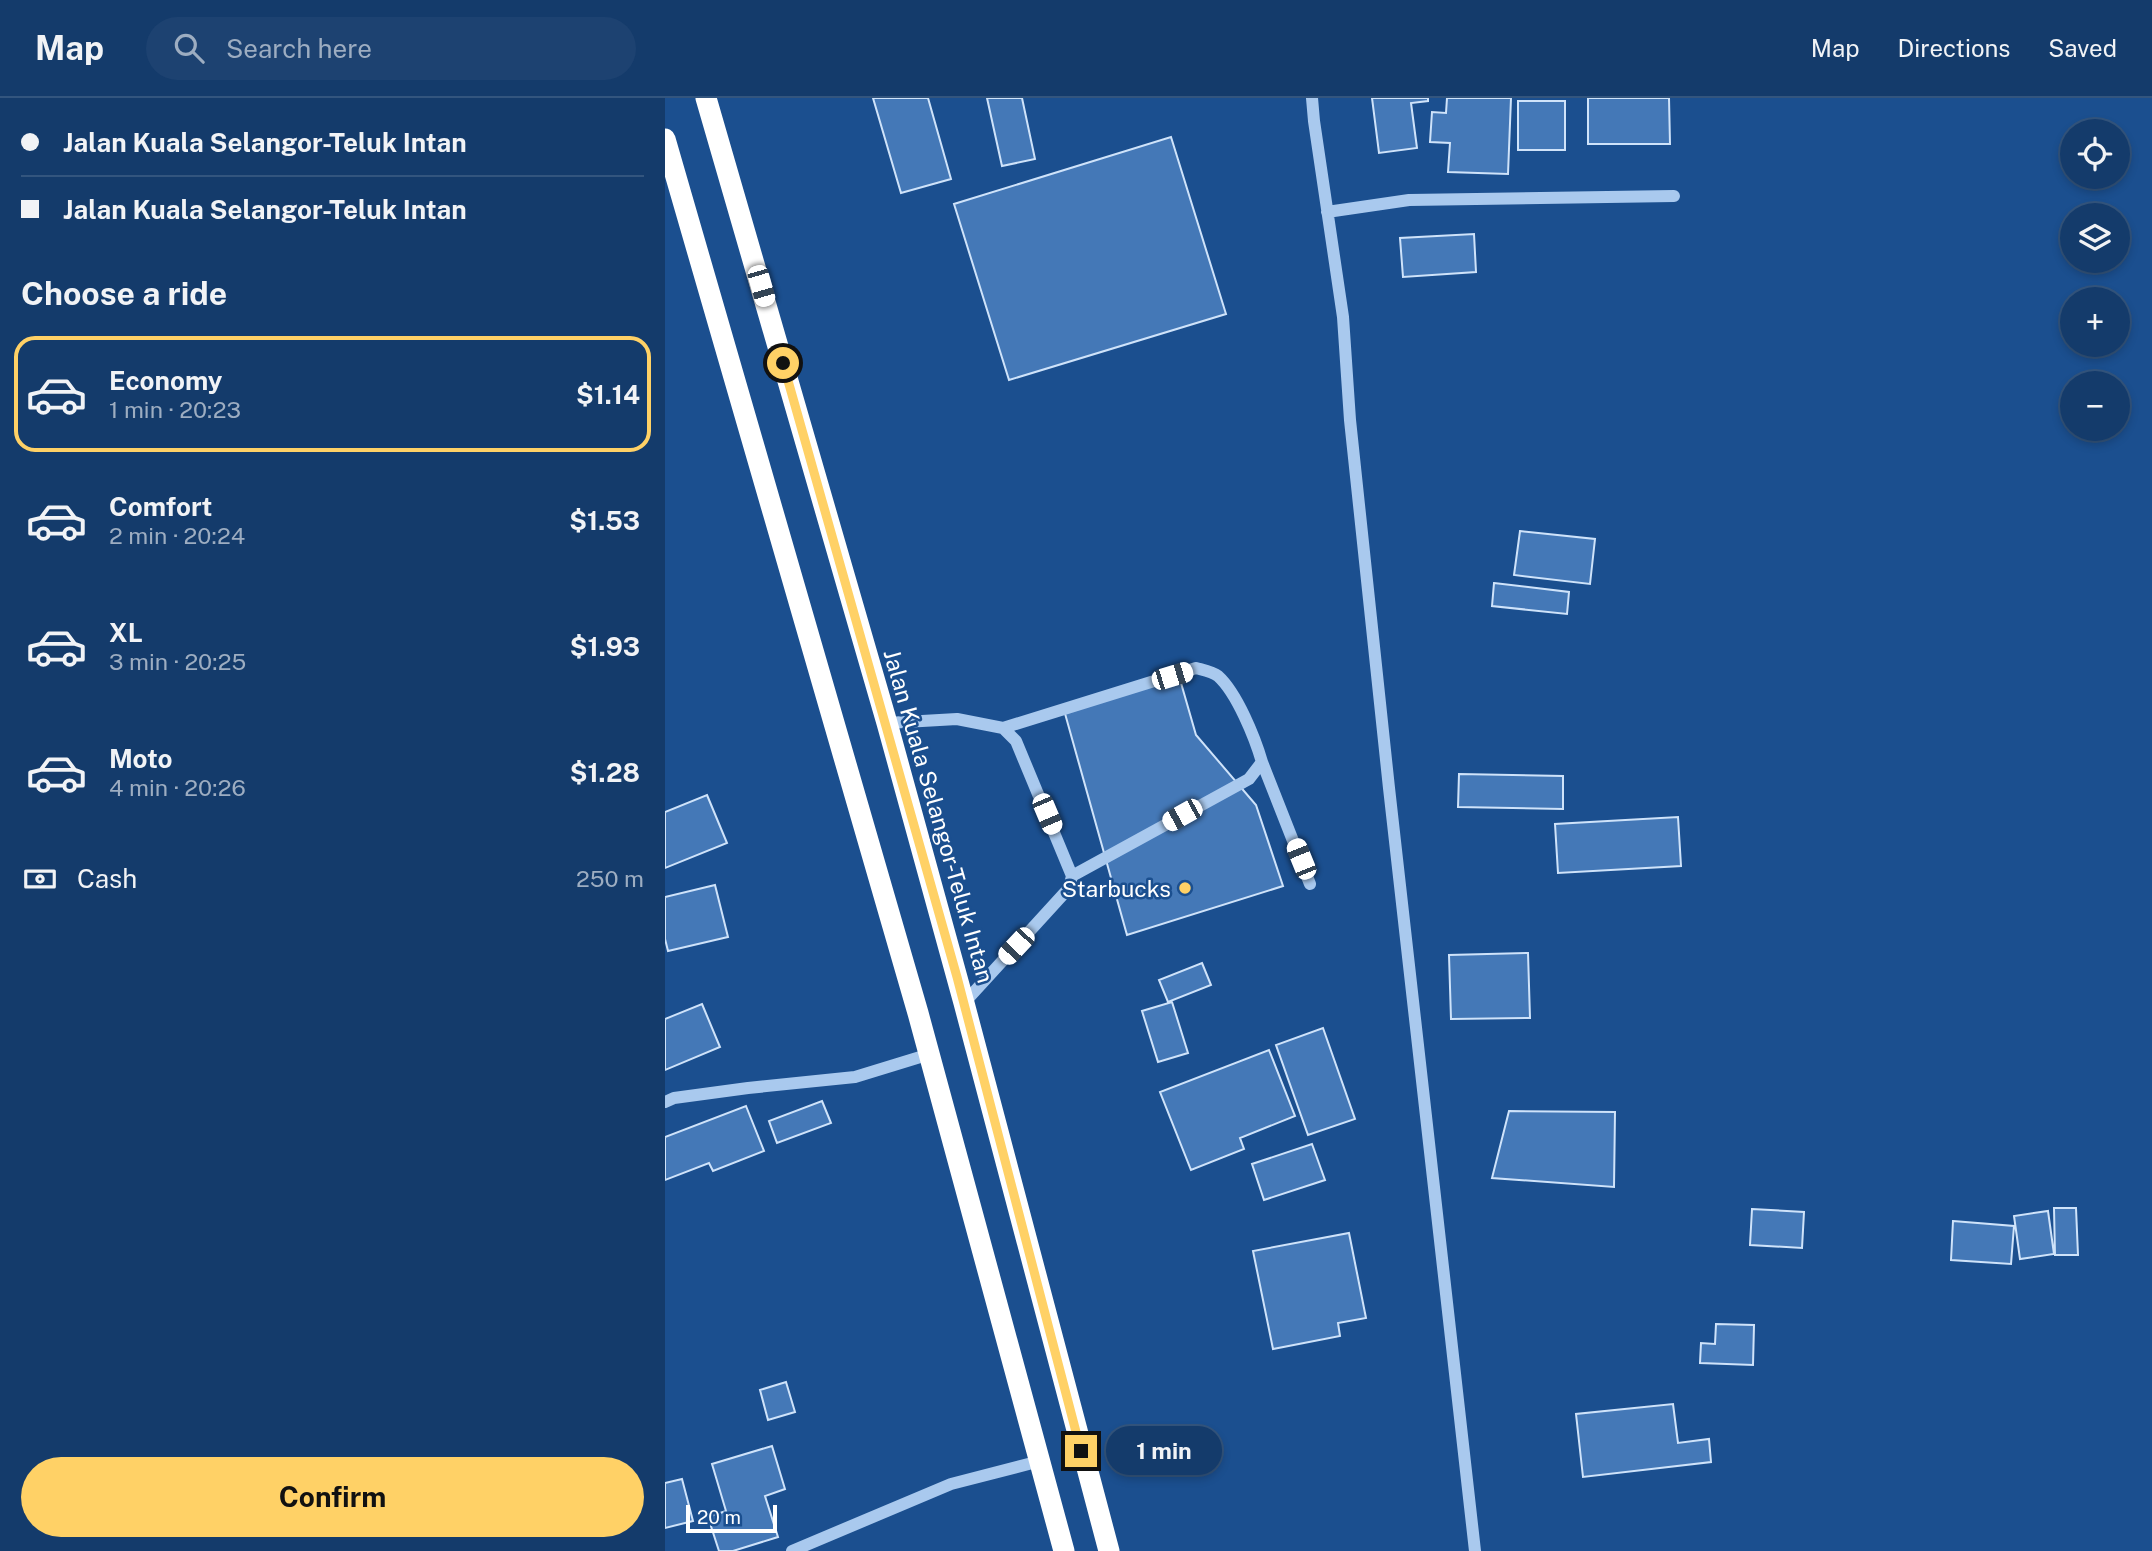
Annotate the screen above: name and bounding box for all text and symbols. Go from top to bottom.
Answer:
search box [146,17,636,80]
text: Map [35,29,104,67]
icon: search [170,29,208,67]
text: Search here [226,33,372,64]
text: Map [1811,34,1860,62]
text: Directions [1898,34,2010,62]
text: Saved [2048,34,2117,62]
map controls [2060,119,2130,441]
button: locate [2060,119,2130,189]
text: Jalan Kuala Selangor-Teluk Intan [63,127,467,158]
text: Jalan Kuala Selangor-Teluk Intan [63,194,467,225]
button: layers [2060,203,2130,273]
car [746,263,777,309]
text: Choose a ride [21,275,227,312]
button: + [2060,287,2130,357]
route start [767,347,799,379]
icon: car [25,363,88,426]
text: Economy [109,365,222,396]
button: − [2060,371,2130,441]
text: $1.14 [576,379,640,410]
text: 1 min · 20:23 [109,396,241,423]
icon: car [25,489,88,552]
text: Comfort [109,491,212,522]
text: $1.53 [569,505,640,536]
text: 2 min · 20:24 [109,522,245,549]
icon: car [25,615,88,678]
text: XL [109,617,143,648]
text: $1.93 [570,631,640,662]
street label: Jalan Kuala Selangor-Teluk Intan [878,646,1000,986]
text: 3 min · 20:25 [109,648,246,675]
car [1149,660,1196,692]
icon: car [25,741,88,804]
text: Moto [109,743,172,774]
text: $1.28 [570,757,640,788]
text: 4 min · 20:26 [109,774,246,801]
car [1030,791,1065,837]
car [1159,796,1206,834]
car [1284,836,1319,882]
icon: cash [21,860,59,898]
text: Cash [77,863,137,894]
text: 250 m [576,865,644,892]
place label: Starbucks [1062,875,1171,902]
marker: Starbucks [1177,880,1193,896]
car [994,923,1039,969]
callout: 1 min [1105,1426,1221,1476]
route end [1065,1435,1097,1467]
text: 1 min [1136,1437,1192,1464]
button: Confirm [21,1457,644,1537]
scale bar [686,1502,777,1534]
text: 20 m [697,1506,741,1528]

